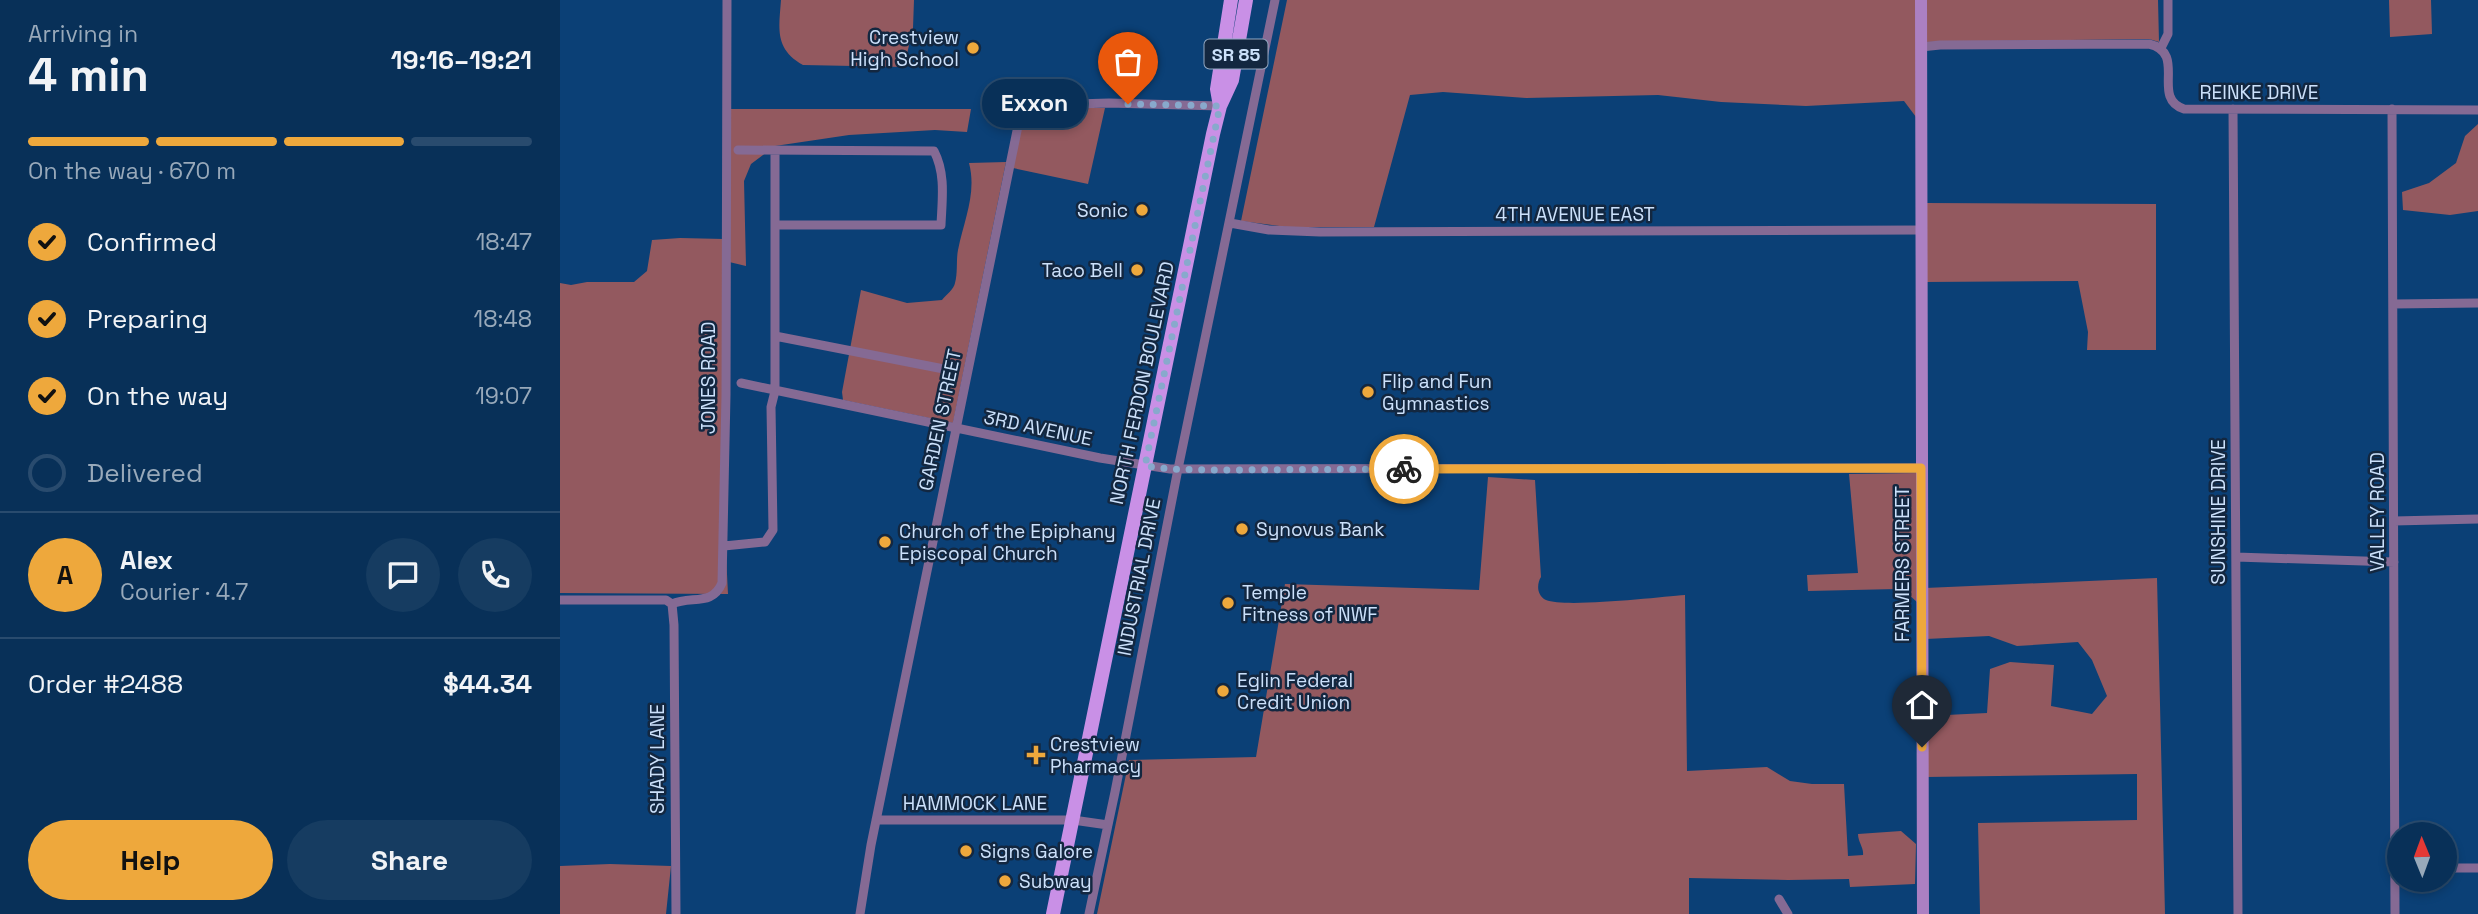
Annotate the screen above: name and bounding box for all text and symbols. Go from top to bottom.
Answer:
text: Arriving in [28,19,138,49]
place label: Crestview High School [850,25,959,72]
pin [1098,32,1158,104]
marker: Crestview High School [965,40,981,56]
road number: SR 85 [1204,40,1268,68]
text: 19:16–19:21 [391,43,532,77]
icon: bag [1109,43,1147,81]
text: 4 min [28,46,149,104]
callout: Exxon [981,80,1086,128]
street label: REINKE DRIVE [2200,80,2318,105]
text: Exxon [1001,88,1068,118]
text: On the way · 670 m [28,156,236,186]
place label: Sonic [1077,198,1128,223]
marker: Sonic [1134,202,1150,218]
street label: 4TH AVENUE EAST [1495,202,1655,227]
icon: check [28,223,66,261]
text: Confirmed [87,225,217,259]
text: 18:47 [476,227,532,257]
place label: Taco Bell [1042,258,1123,283]
street label: NORTH FERDON BOULEVARD [1104,259,1180,507]
marker: Taco Bell [1129,262,1145,278]
icon: check [28,300,66,338]
text: Preparing [87,302,208,336]
text: 18:48 [474,304,532,334]
street label: JONES ROAD [696,322,721,434]
street label: GARDEN STREET [913,347,967,493]
place label: Flip and Fun Gymnastics [1382,369,1492,416]
icon: check [28,377,66,415]
text: On the way [87,379,228,413]
text: 19:07 [475,381,532,411]
marker: Flip and Fun Gymnastics [1360,384,1376,400]
street label: 3RD AVENUE [982,404,1094,452]
courier [1369,434,1439,504]
street label: SUNSHINE DRIVE [2206,439,2231,585]
icon: bike [1385,450,1423,488]
street label: VALLEY ROAD [2365,452,2390,572]
text: Delivered [87,456,203,490]
street label: FARMERS STREET [1890,486,1915,642]
street label: INDUSTRIAL DRIVE [1111,496,1167,658]
place label: Synovus Bank [1256,517,1384,542]
place label: Church of the Epiphany Episcopal Church [899,519,1116,566]
marker: Synovus Bank [1234,521,1250,537]
marker: Church of the Epiphany Episcopal Church [877,534,893,550]
button: chat [366,538,440,612]
button: phone [458,538,532,612]
text: Alex [120,543,173,577]
text: A [57,558,73,592]
text: Courier · 4.7 [120,577,248,607]
place label: Temple Fitness of NWF [1242,580,1378,627]
marker: Temple Fitness of NWF [1220,595,1236,611]
text: Order #2488 [28,667,183,701]
text: $44.34 [443,667,532,701]
place label: Eglin Federal Credit Union [1237,668,1353,715]
pin [1892,675,1952,747]
marker: Eglin Federal Credit Union [1215,683,1231,699]
icon: home [1903,686,1941,724]
street label: SHADY LANE [645,704,670,814]
place label: Crestview Pharmacy [1050,732,1141,779]
marker: Crestview Pharmacy [1028,747,1044,763]
street label: HAMMOCK LANE [903,791,1047,816]
button: Help [28,820,273,900]
button: Share [287,820,532,900]
north arrow [2387,822,2457,892]
map controls [2387,822,2457,892]
place label: Signs Galore [980,839,1093,864]
marker: Signs Galore [958,843,974,859]
place label: Subway [1019,869,1092,894]
marker: Subway [997,873,1013,889]

